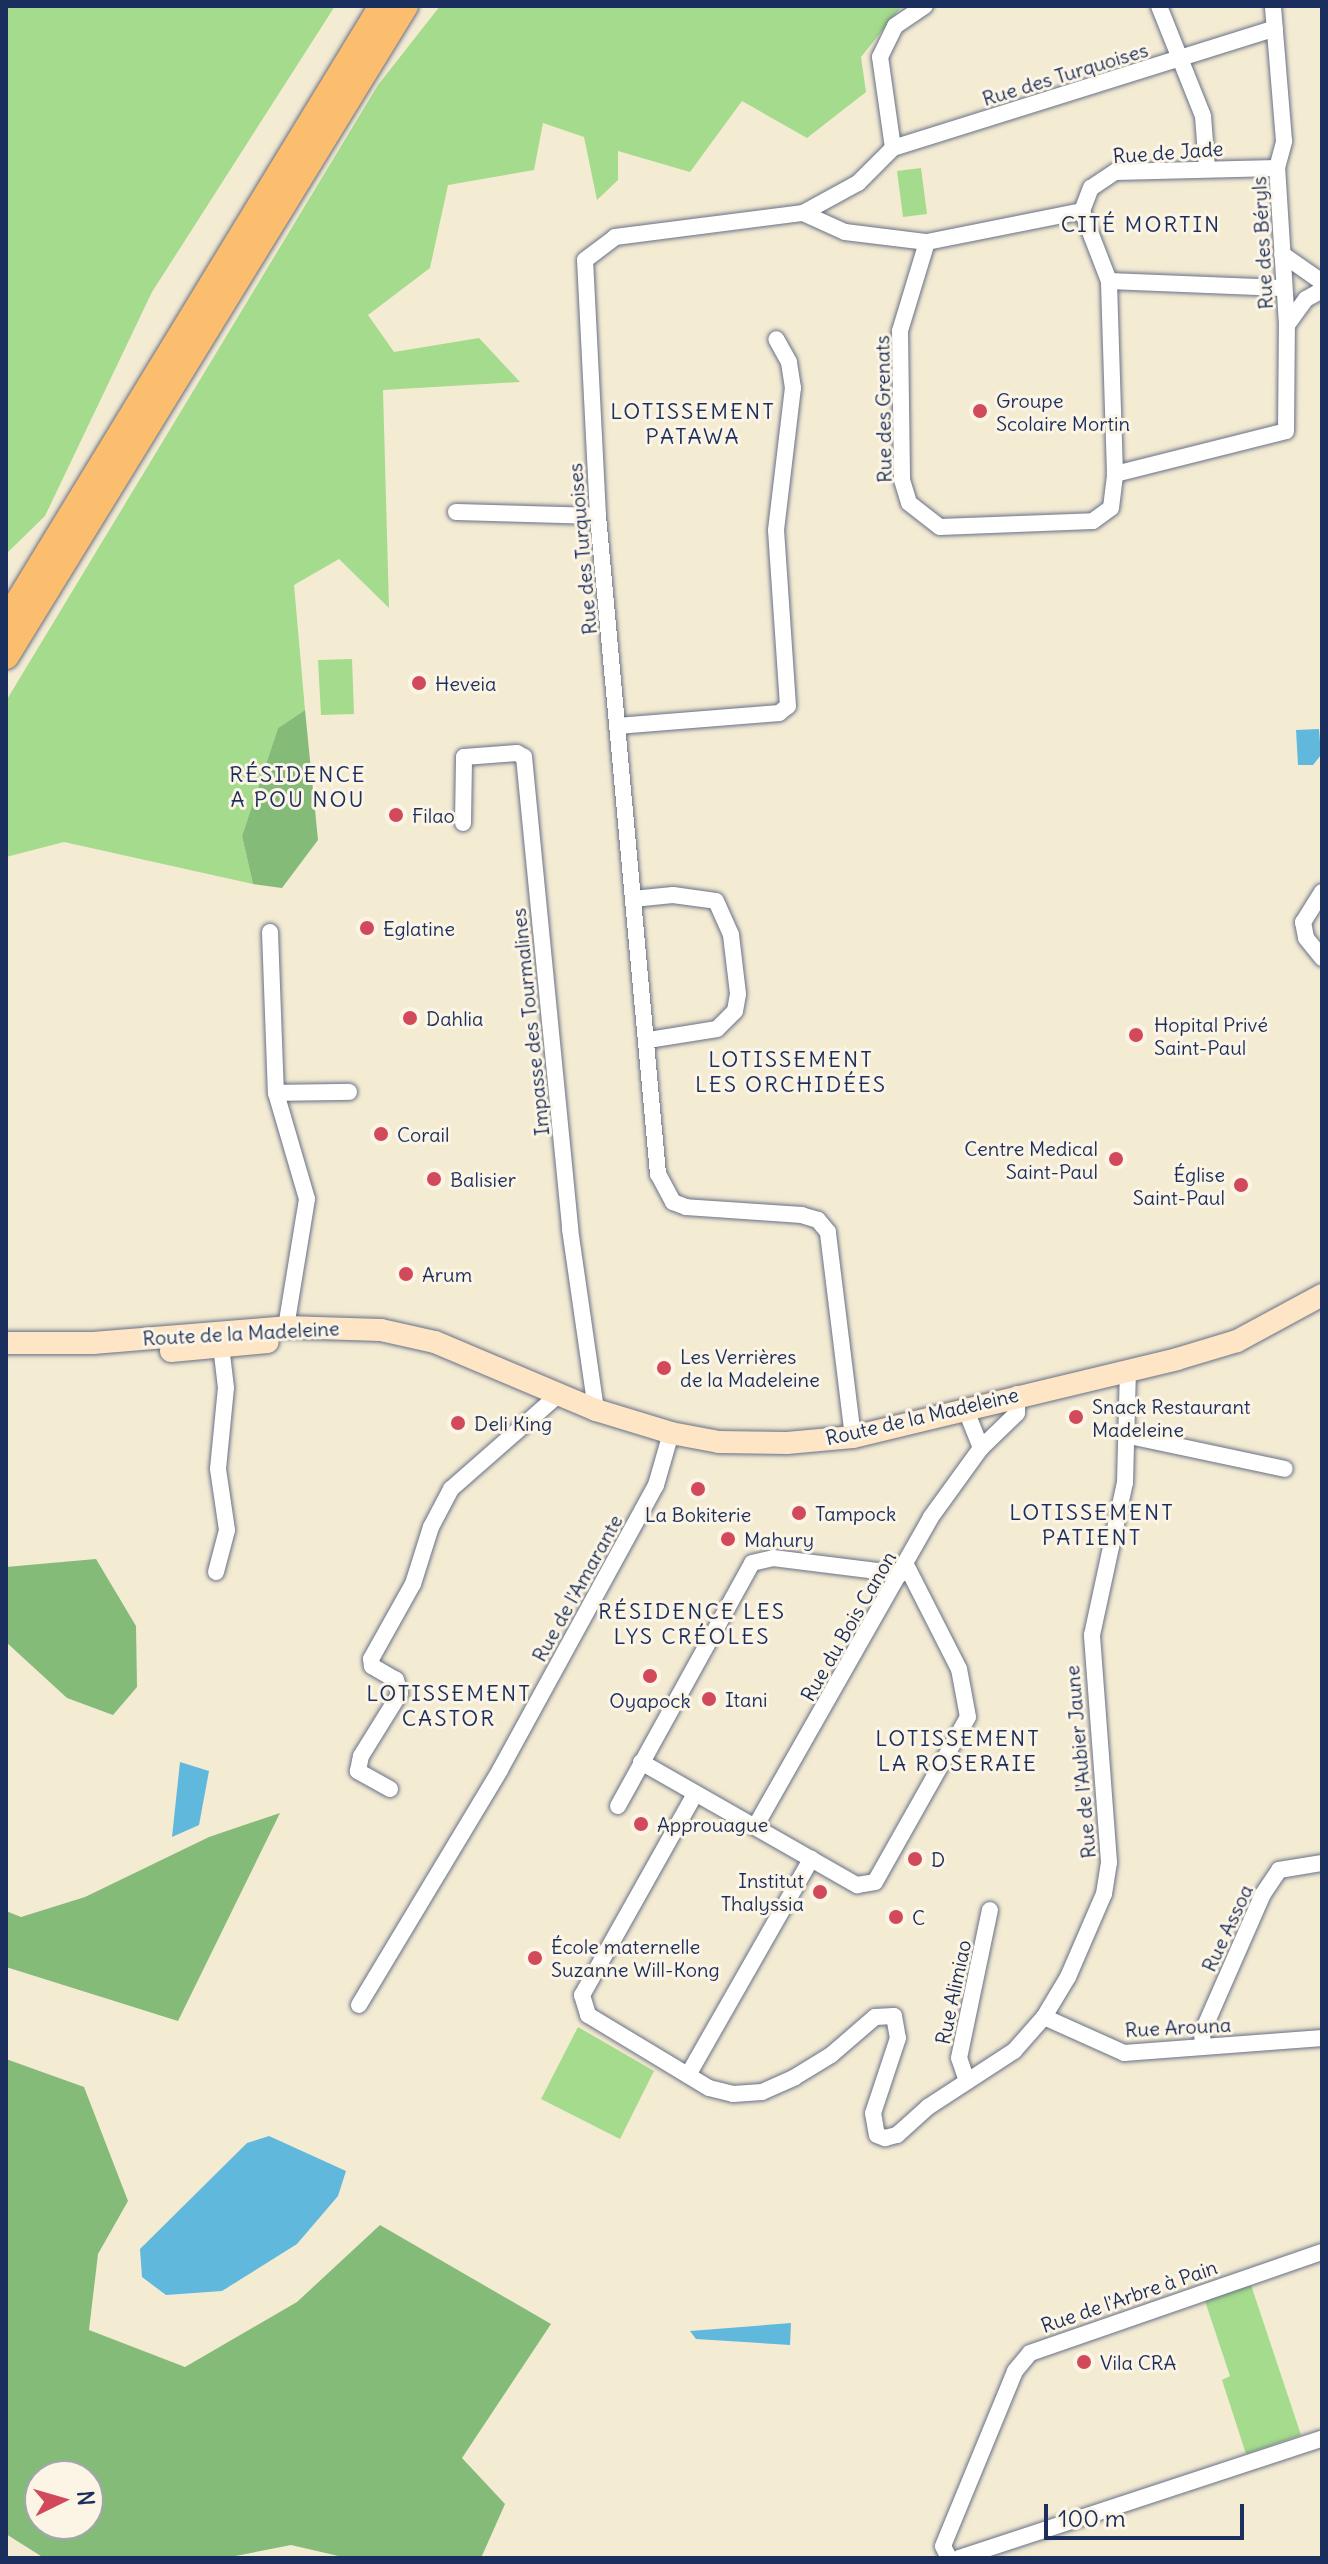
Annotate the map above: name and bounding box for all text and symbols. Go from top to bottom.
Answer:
street label: Rue des Turquoises [979,37,1151,111]
street label: Rue de Jade [1112,136,1224,168]
street label: Rue des Béryls [1247,176,1277,310]
district label: CITÉ MORTIN [1061,212,1221,238]
street label: Rue des Grenats [870,335,896,483]
place label: Groupe Scolaire Mortin [996,388,1130,435]
district label: LOTISSEMENT PATAWA [610,398,776,450]
marker: Groupe Scolaire Mortin [971,402,989,420]
street label: Rue des Turquoises [563,462,601,636]
place label: Heveia [435,671,496,695]
marker: Heveia [410,674,428,692]
district label: RÉSIDENCE A POU NOU [229,761,367,812]
place label: Filao [412,803,455,827]
marker: Filao [387,806,405,824]
street label: Impasse des Tourmalines [506,907,554,1137]
place label: Eglatine [383,916,455,940]
marker: Eglatine [358,919,376,937]
place label: Dahlia [426,1006,484,1030]
marker: Dahlia [401,1009,419,1027]
place label: Hopital Privé Saint-Paul [1154,1012,1268,1059]
marker: Hopital Privé Saint-Paul [1125,1024,1147,1046]
district label: LOTISSEMENT LES ORCHIDÉES [695,1046,887,1098]
place label: Corail [397,1122,450,1146]
marker: Corail [372,1125,390,1143]
place label: Centre Medical Saint-Paul [964,1136,1098,1183]
marker: Centre Medical Saint-Paul [1105,1148,1127,1170]
place label: Église Saint-Paul [1133,1162,1225,1209]
place label: Balisier [450,1167,516,1191]
marker: Balisier [425,1170,443,1188]
marker: Église Saint-Paul [1232,1176,1250,1194]
place label: Arum [422,1262,472,1286]
marker: Arum [397,1265,415,1283]
street label: Route de la Madeleine [142,1316,340,1350]
place label: Les Verrières de la Madeleine [680,1344,820,1391]
marker: Les Verrières de la Madeleine [655,1359,673,1377]
street label: Route de la Madeleine [823,1382,1021,1450]
place label: Snack Restaurant Madeleine [1092,1394,1251,1441]
marker: Snack Restaurant Madeleine [1067,1408,1085,1426]
place label: Deli King [474,1411,552,1435]
marker: Deli King [449,1414,467,1432]
marker: La Bokiterie [689,1480,707,1498]
district label: LOTISSEMENT PATIENT [1009,1499,1175,1550]
place label: Tampock [815,1501,896,1525]
place label: La Bokiterie [645,1502,751,1526]
marker: Tampock [790,1504,808,1522]
street label: Rue de l'Amarante [527,1510,627,1666]
place label: Mahury [744,1527,814,1551]
marker: Mahury [719,1530,737,1548]
street label: Rue du Bois Canon [795,1547,901,1705]
district label: RÉSIDENCE LES LYS CRÉOLES [598,1598,786,1650]
street label: Rue de l'Aubier Jaune [1060,1664,1100,1860]
marker: Oyapock [641,1667,659,1685]
district label: LOTISSEMENT CASTOR [366,1680,532,1732]
place label: Itani [725,1687,767,1711]
place label: Oyapock [609,1688,691,1712]
marker: Itani [700,1690,718,1708]
district label: LOTISSEMENT LA ROSERAIE [875,1725,1041,1776]
place label: Approuague [657,1812,768,1836]
marker: Approuague [632,1815,650,1833]
place label: D [931,1847,945,1871]
marker: D [906,1850,924,1868]
place label: Institut Thalyssia [721,1868,804,1915]
street label: Rue Assoa [1196,1881,1258,1975]
marker: Institut Thalyssia [811,1883,829,1901]
place label: C [912,1905,925,1929]
marker: C [887,1908,905,1926]
place label: École maternelle Suzanne Will-Kong [551,1934,720,1981]
street label: Rue Alimiao [930,1938,976,2046]
marker: École maternelle Suzanne Will-Kong [526,1949,544,1967]
street label: Rue Arouna [1124,2012,1232,2042]
street label: Rue de l'Arbre à Pain [1038,2255,1220,2337]
place label: Vila CRA [1100,2350,1176,2374]
marker: Vila CRA [1075,2353,1093,2371]
north arrow [24,2460,104,2540]
scale bar [1048,2488,1248,2538]
text: N [71,2489,101,2507]
text: 100 m [1058,2503,1126,2533]

